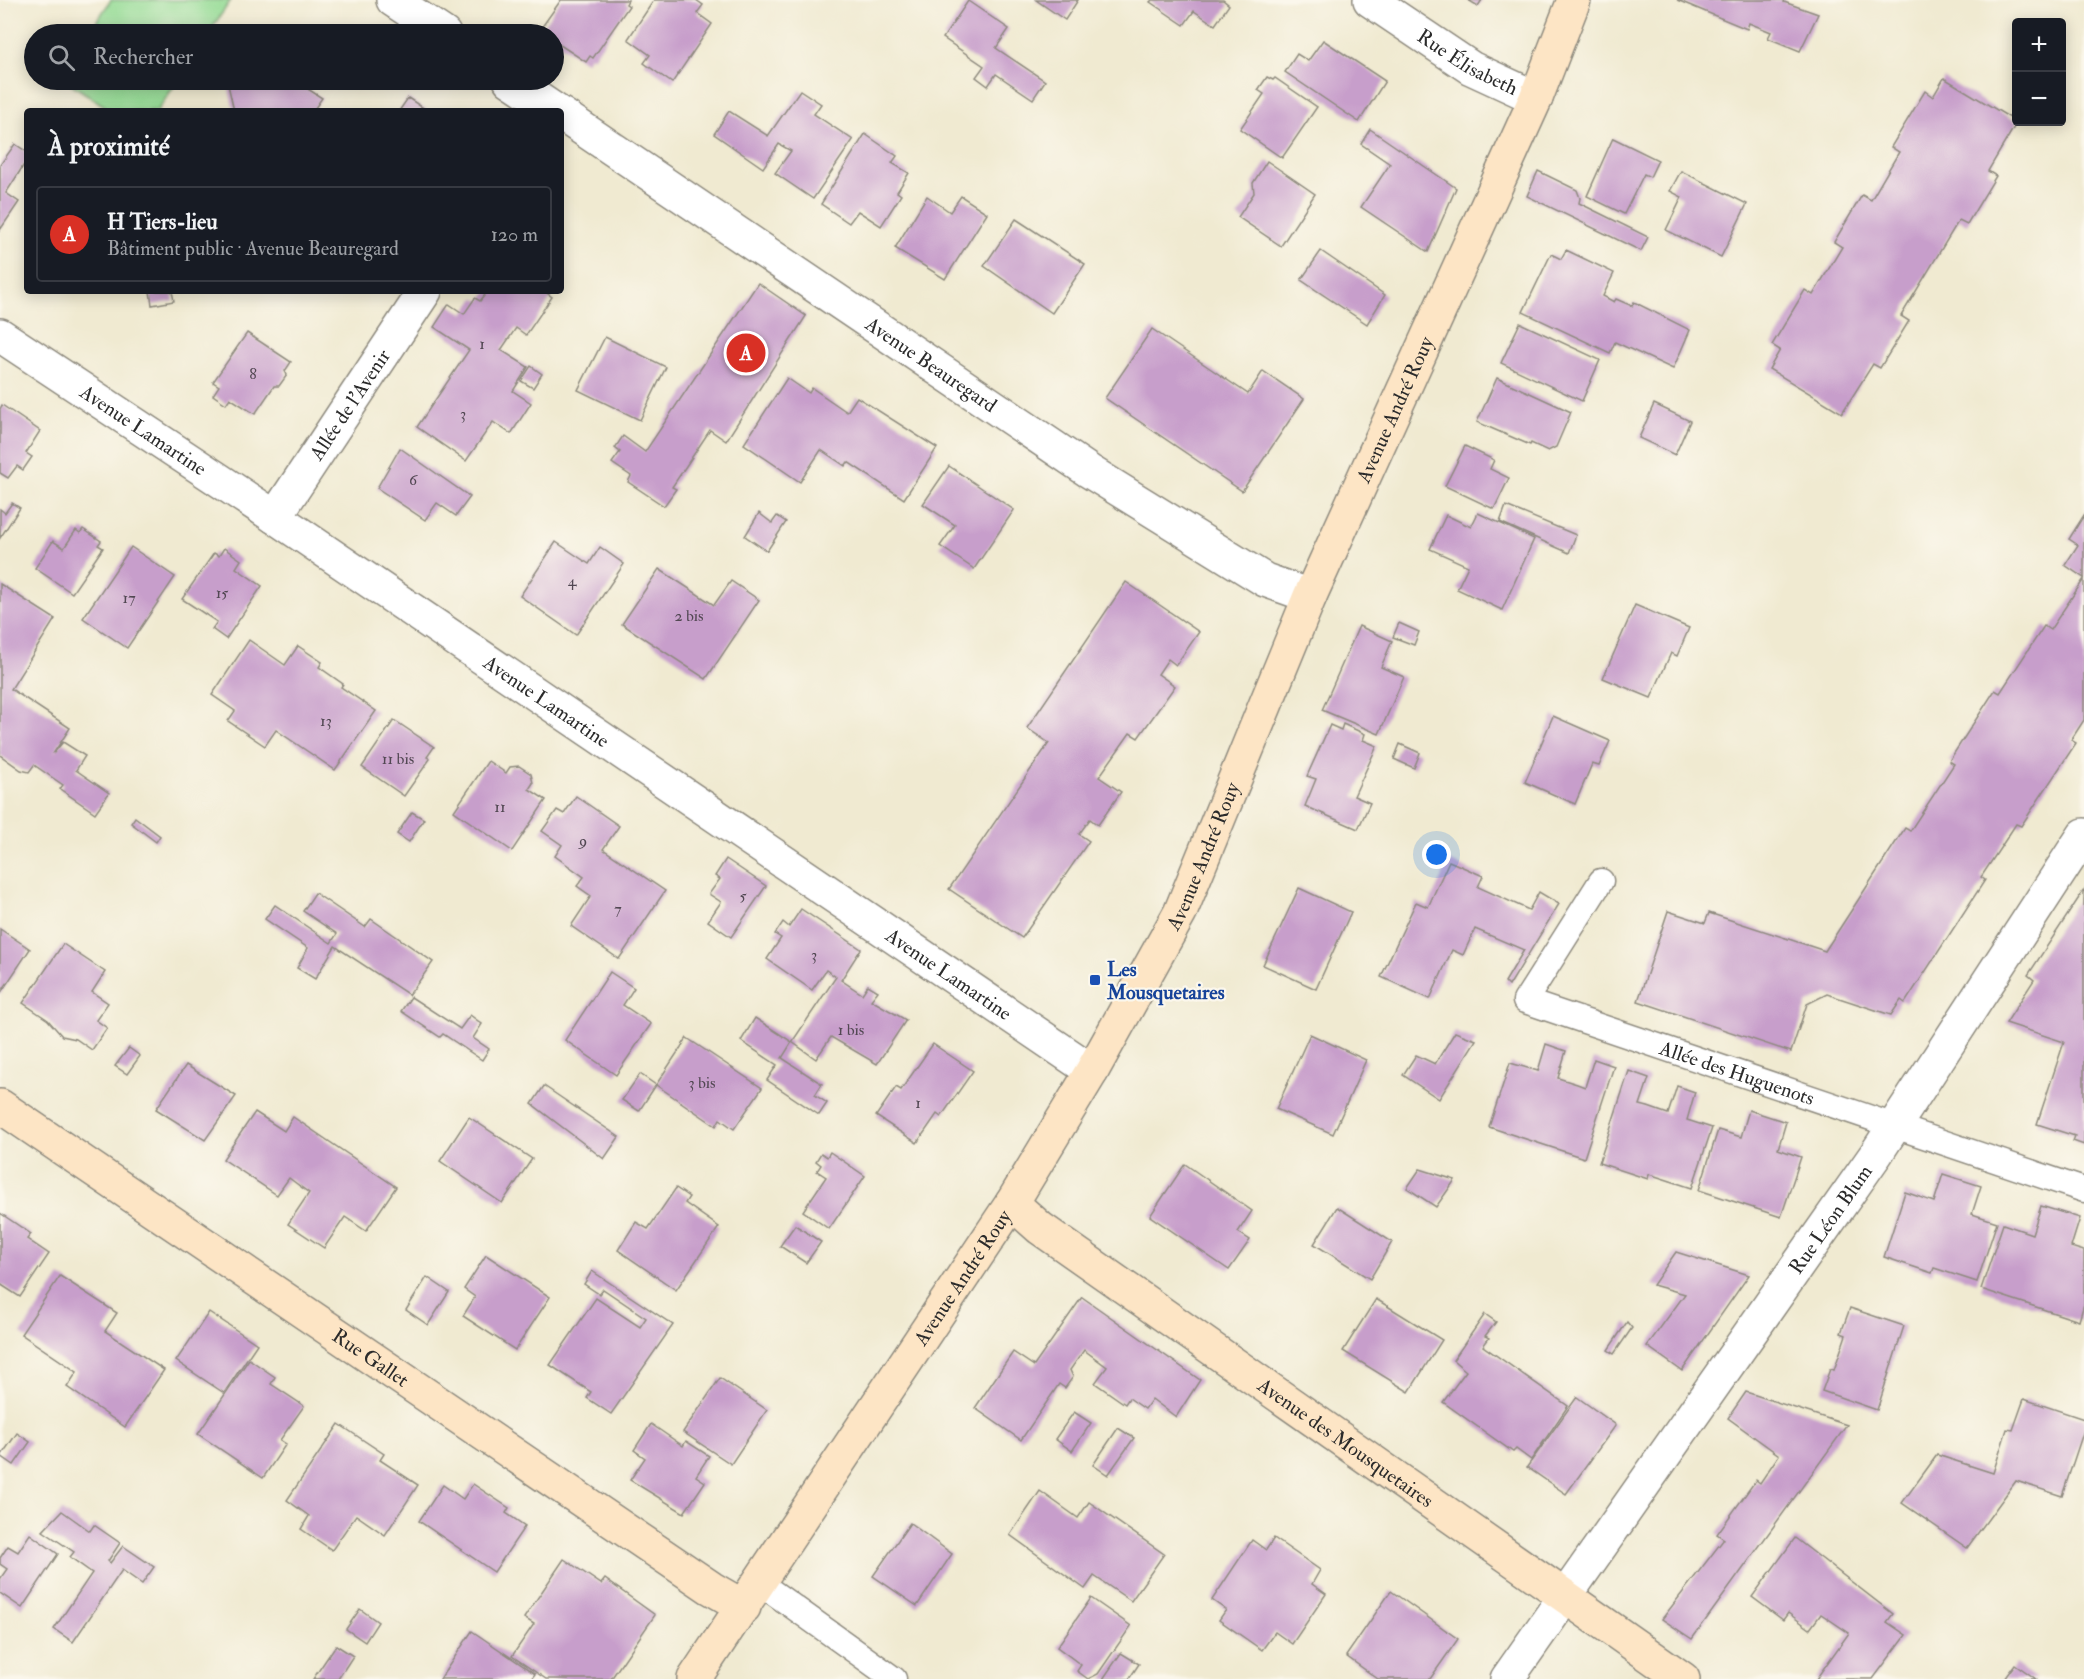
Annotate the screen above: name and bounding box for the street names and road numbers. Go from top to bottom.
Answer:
street label: Rue Élisabeth [1412,24,1522,101]
street label: Avenue Beauregard [860,311,1002,418]
street label: Avenue André Rouy [1351,332,1440,488]
street label: Allée de l'Avenir [304,344,396,466]
street label: Avenue Lamartine [74,379,211,481]
street label: Avenue Lamartine [478,650,614,753]
street label: Avenue André Rouy [1160,778,1246,936]
street label: Avenue Lamartine [880,922,1016,1026]
street label: Allée des Huguenots [1655,1035,1818,1111]
street label: Rue Léon Blum [1784,1160,1878,1279]
street label: Avenue André Rouy [908,1204,1018,1351]
street label: Rue Gallet [327,1323,414,1393]
street label: Avenue des Mousquetaires [1252,1372,1438,1513]

